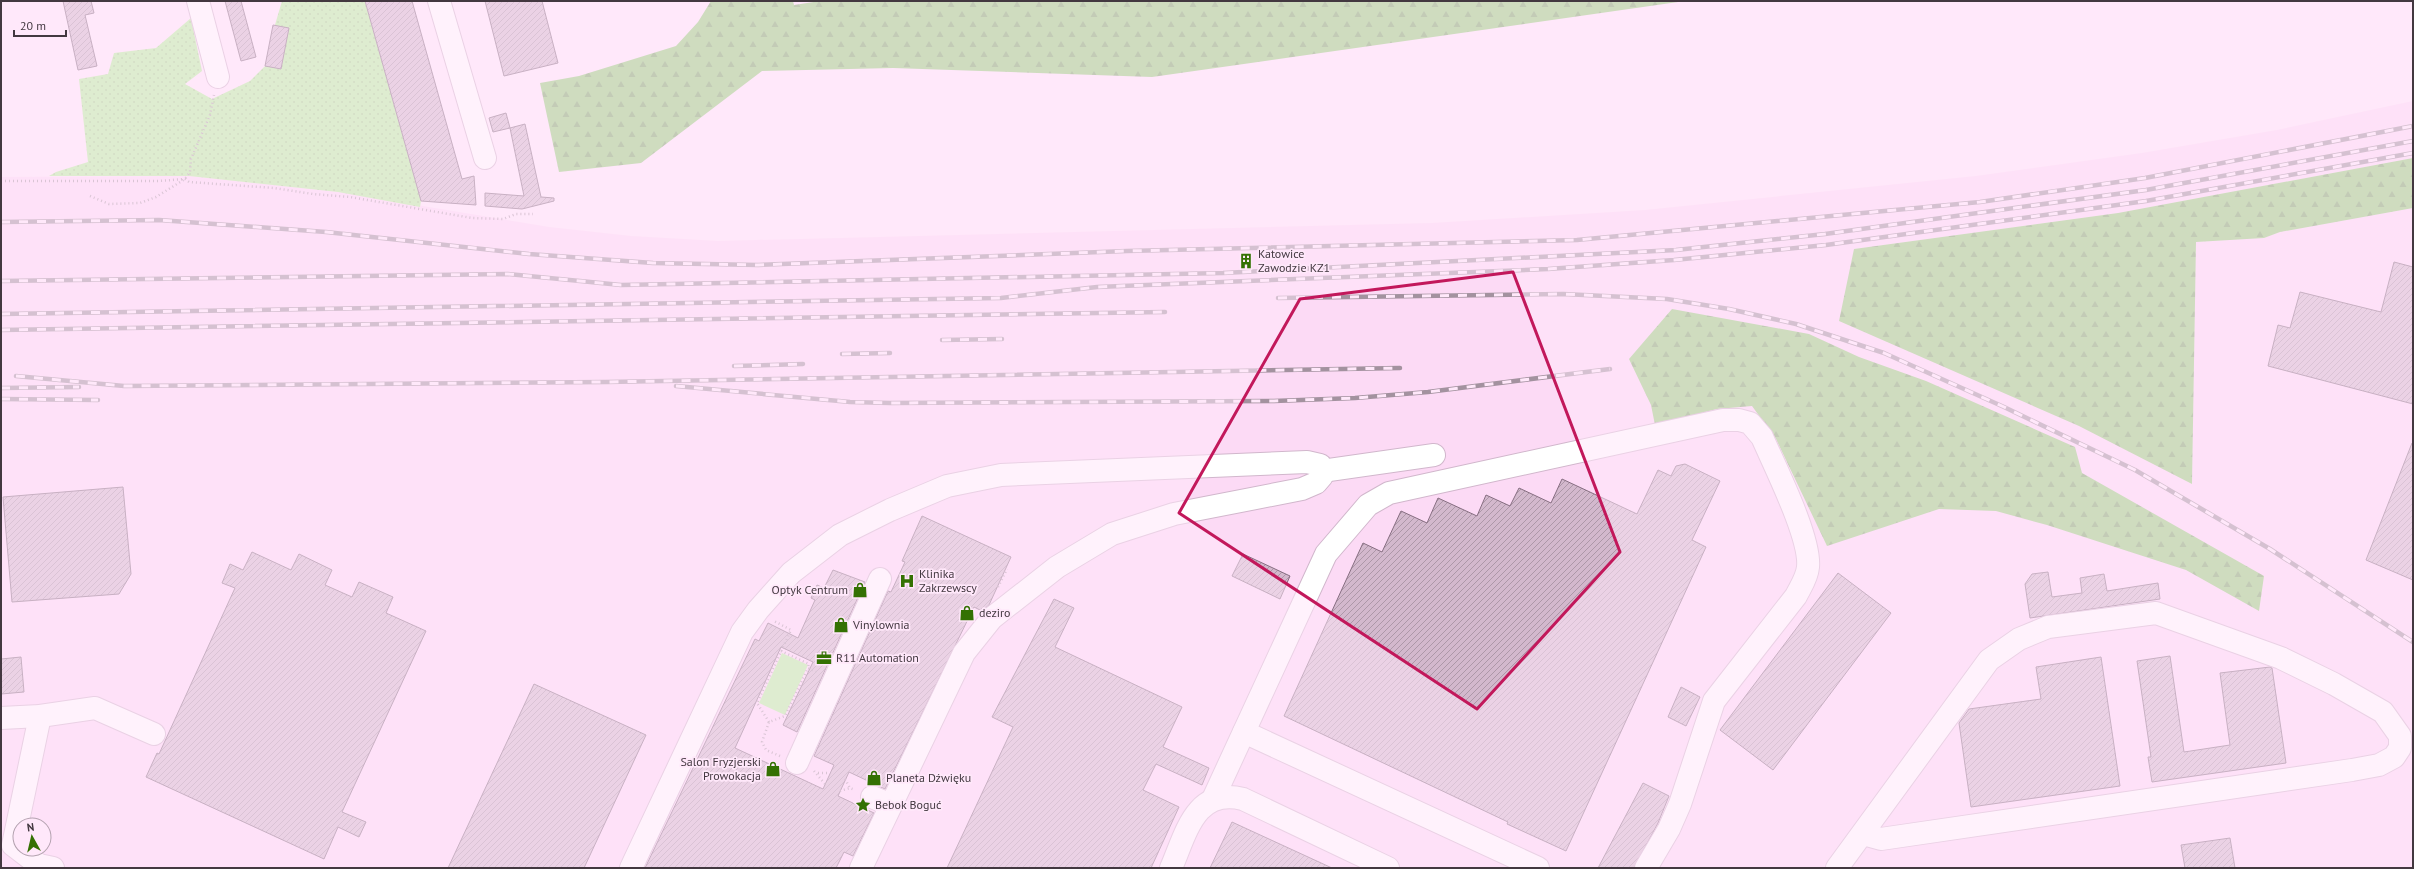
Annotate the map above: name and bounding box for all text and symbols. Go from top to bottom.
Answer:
scale bar [14,12,66,38]
text: 20 m [20,18,46,33]
place label: Katowice Zawodzie KZ1 [1258,246,1330,275]
building icon: Katowice Zawodzie KZ1 [1237,252,1255,270]
place label: Klinika Zakrzewscy [919,566,977,595]
hospital icon: Klinika Zakrzewscy [898,572,916,590]
shop icon: Optyk Centrum [851,581,869,599]
place label: Optyk Centrum [772,582,848,597]
shop icon: deziro [958,604,976,622]
place label: deziro [979,605,1011,620]
shop icon: Vinylownia [832,616,850,634]
place label: Vinylownia [852,617,910,632]
office icon: R11 Automation [815,649,833,667]
place label: R11 Automation [836,650,919,665]
place label: Salon Fryzjerski Prowokacja [680,754,761,783]
shop icon: Salon Fryzjerski Prowokacja [764,760,782,778]
shop icon: Planeta Dźwięku [865,769,883,787]
place label: Planeta Dźwięku [886,770,971,785]
place icon: Bebok Boguć [854,796,872,814]
place label: Bebok Boguć [875,797,942,812]
north arrow [12,817,52,857]
text: N [26,820,35,835]

